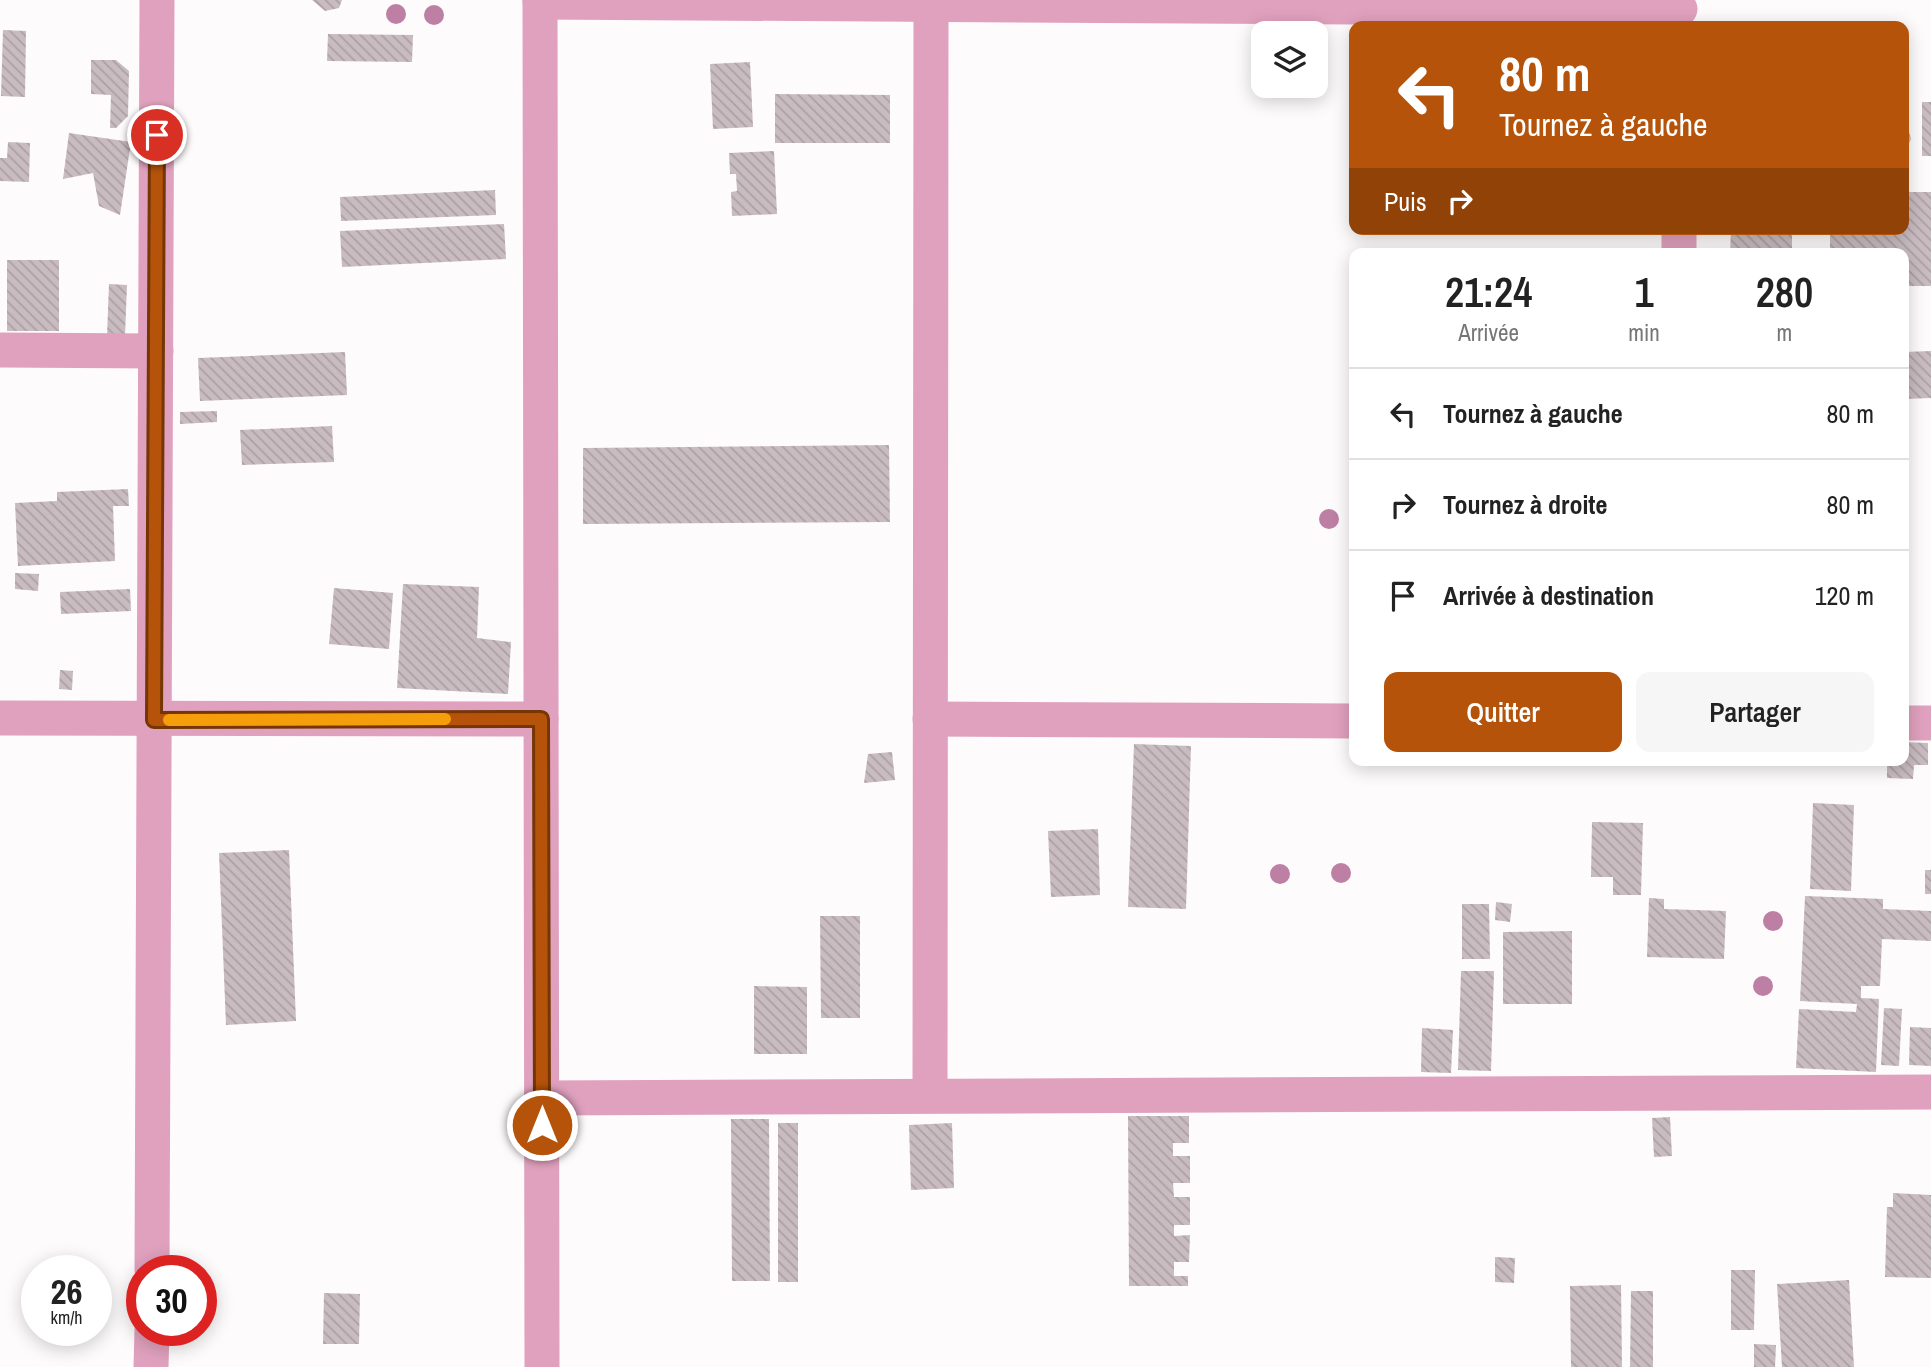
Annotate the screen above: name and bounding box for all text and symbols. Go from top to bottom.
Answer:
map controls [1251,21,1328,98]
button: layers [1251,21,1328,98]
text: 80 m [1499,40,1591,106]
icon: left [1384,49,1475,140]
text: Tournez à gauche [1499,103,1708,146]
pin [127,105,187,165]
icon: arrive [138,116,176,154]
icon: right [1441,182,1479,220]
text: Puis [1384,184,1427,219]
text: 21:24 [1445,264,1532,320]
text: 1 [1634,264,1654,320]
text: 280 [1756,264,1813,320]
text: Arrivée [1458,317,1519,348]
text: min [1628,317,1660,348]
text: m [1777,317,1792,348]
icon: left [1384,395,1422,433]
text: Tournez à gauche [1443,396,1623,431]
text: 80 m [1827,396,1874,431]
icon: right [1384,486,1422,524]
text: Tournez à droite [1443,487,1607,522]
text: 80 m [1827,487,1874,522]
icon: arrive [1384,577,1422,615]
text: Arrivée à destination [1443,578,1654,613]
text: 120 m [1815,578,1874,613]
button: Quitter [1384,672,1622,752]
button: Partager [1636,672,1874,752]
position arrow [505,1088,579,1162]
speed limit sign: 30 [126,1255,217,1346]
text: 26 [51,1268,82,1315]
text: km/h [51,1305,83,1330]

